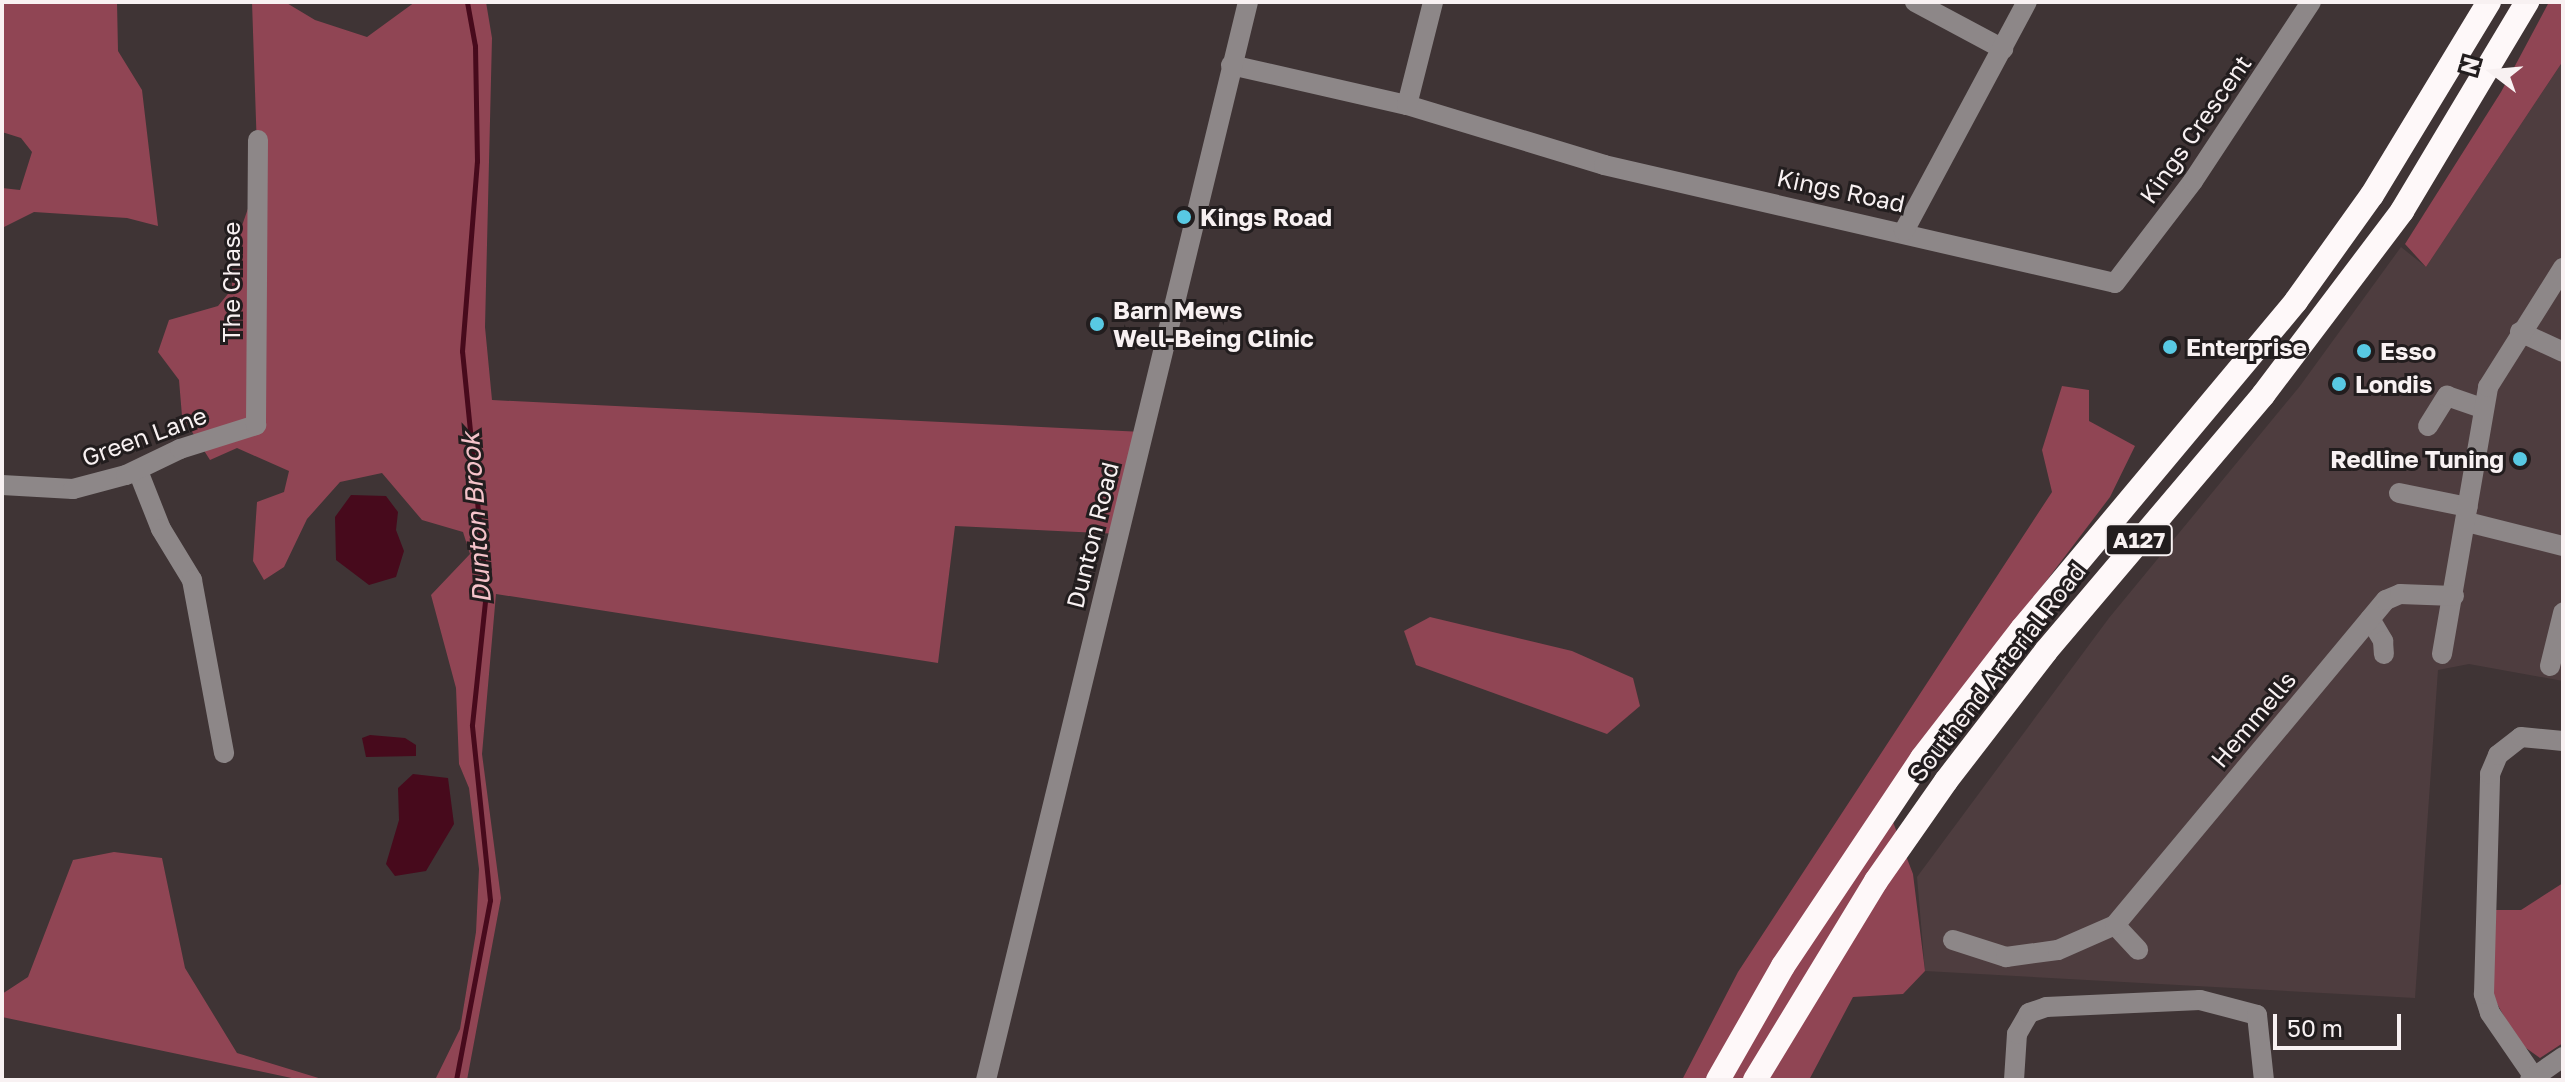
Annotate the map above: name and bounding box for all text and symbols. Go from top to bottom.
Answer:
north arrow [2453,32,2533,112]
street label: Kings Crescent [2133,49,2257,209]
text: N [2454,53,2485,77]
street label: Kings Road [1774,162,1908,218]
place label: Kings Road [1200,203,1332,231]
marker: Kings Road [1175,208,1193,226]
street label: The Chase [217,222,245,342]
place label: Barn Mews Well-Being Clinic [1113,296,1314,352]
marker: Barn Mews Well-Being Clinic [1088,315,1106,333]
place label: Enterprise [2186,333,2307,361]
place label: Esso [2380,337,2436,365]
marker: Enterprise [2161,338,2179,356]
marker: Esso [2355,342,2373,360]
place label: Londis [2355,370,2432,398]
marker: Londis [2330,375,2348,393]
street label: Green Lane [78,400,210,472]
water label: Dunton Brook [454,431,498,605]
place label: Redline Tuning [2330,445,2504,473]
marker: Redline Tuning [2511,450,2529,468]
street label: Dunton Road [1060,459,1124,611]
road number: A127 [2103,522,2175,558]
street label: Southend Arterial Road [1903,557,2091,787]
street label: Hemmells [2204,665,2302,773]
scale bar [2277,998,2405,1048]
text: 50 m [2287,1013,2343,1042]

